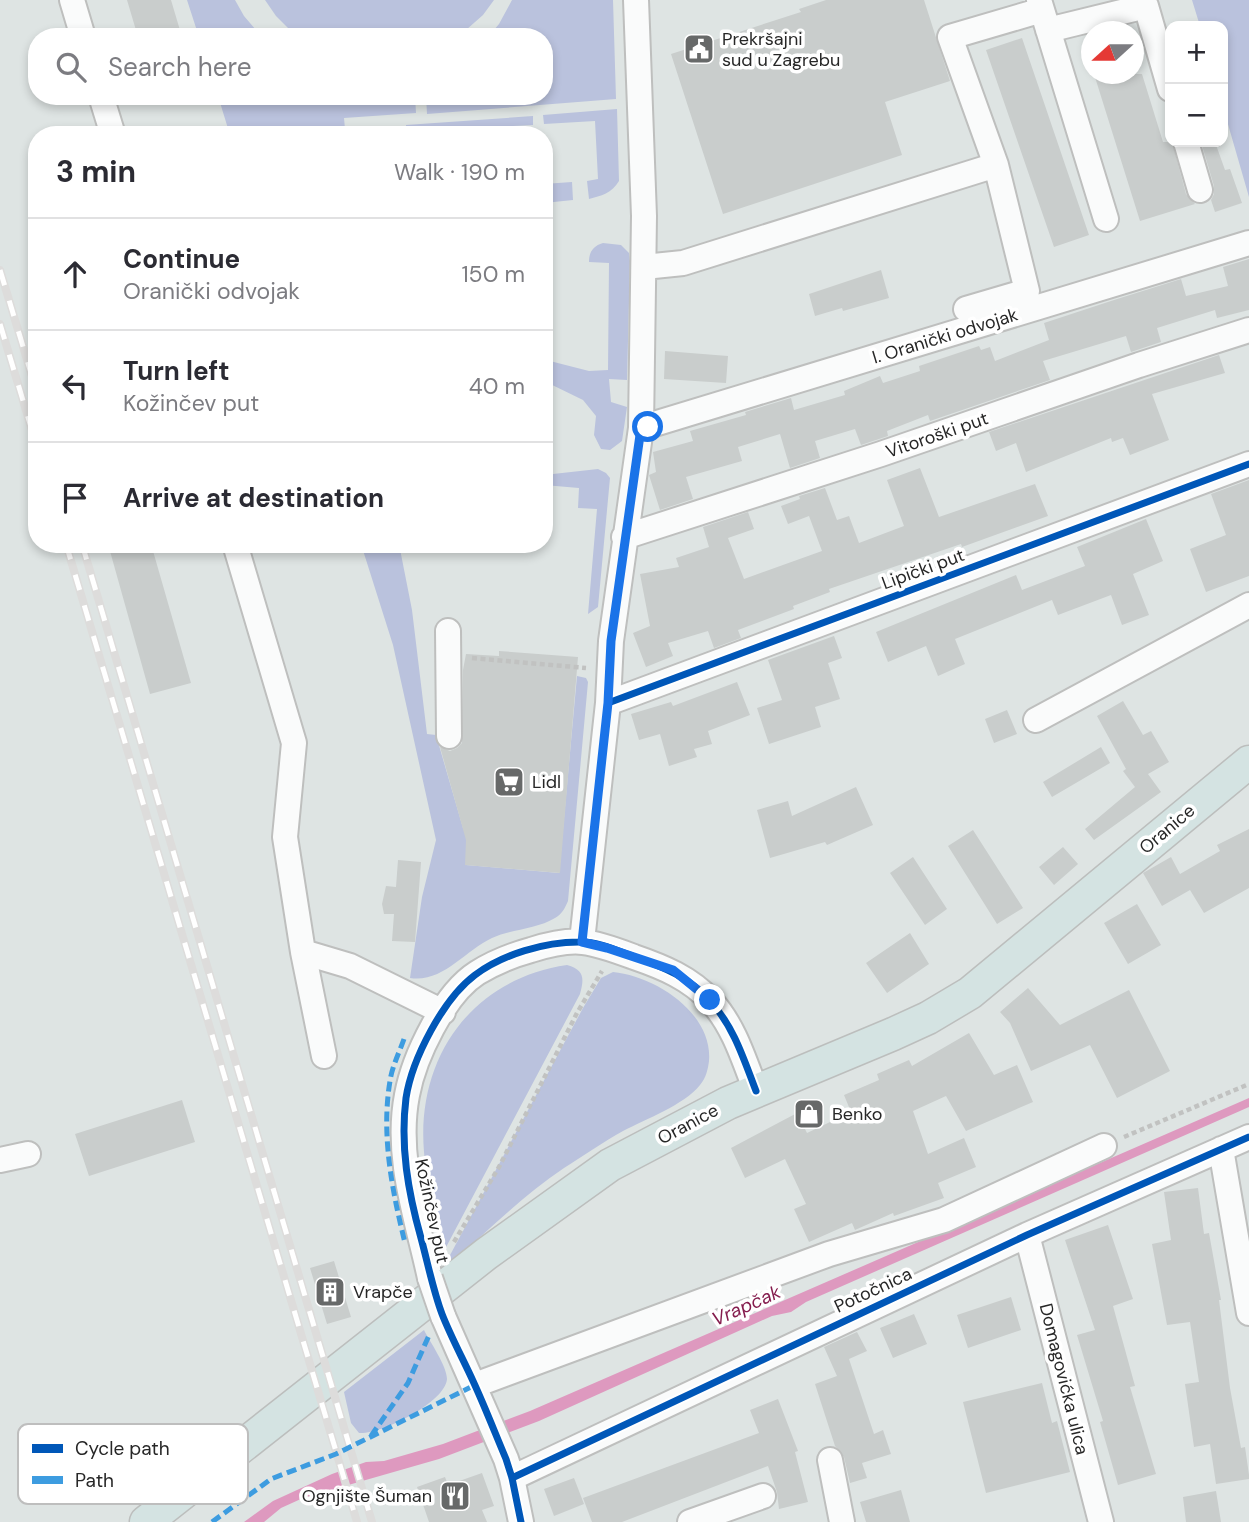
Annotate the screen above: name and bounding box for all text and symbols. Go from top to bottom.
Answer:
north arrow [1081,21,1144,84]
map controls [1165,21,1228,147]
button: + [1165,21,1228,84]
place label: Prekršajni sud u Zagrebu [722,27,840,72]
search box [28,28,553,105]
public building icon: Prekršajni sud u Zagrebu [682,32,716,66]
icon: search [52,48,90,86]
text: Search here [108,50,251,84]
button: − [1165,84,1228,147]
text: 3 min [56,152,136,191]
text: Walk · 190 m [394,157,525,187]
text: Continue [123,242,240,276]
icon: ahead [56,255,94,293]
text: 150 m [461,259,525,289]
text: Oranički odvojak [123,276,300,306]
street label: I. Oranički odvojak [869,302,1021,370]
text: Turn left [123,354,230,388]
icon: left [56,367,94,405]
text: 40 m [469,371,525,401]
text: Kožinčev put [123,388,259,418]
street label: Vitoroški put [883,406,991,464]
route start [632,411,663,442]
icon: arrive [56,479,94,517]
text: Arrive at destination [123,481,384,515]
street label: Lipički put [878,543,968,595]
supermarket icon: Lidl [492,765,526,799]
place label: Lidl [532,770,561,794]
street label: Oranice [1134,799,1200,859]
route end [694,984,725,1015]
shop icon: Benko [792,1097,826,1131]
street label: Oranice [653,1098,723,1150]
place label: Benko [832,1102,883,1126]
street label: Kožinčev put [409,1156,455,1266]
street label: Potočnica [830,1262,916,1318]
building icon: Vrapče [313,1275,347,1309]
water label: Vrapčak [708,1279,785,1332]
place label: Vrapče [353,1280,413,1304]
street label: Domagovićka ulica [1034,1301,1094,1457]
legend [18,1424,248,1504]
text: Cycle path [75,1436,170,1461]
text: Path [75,1468,114,1493]
restaurant icon: Ognjište Šuman [438,1479,472,1513]
place label: Ognjište Šuman [302,1484,432,1508]

